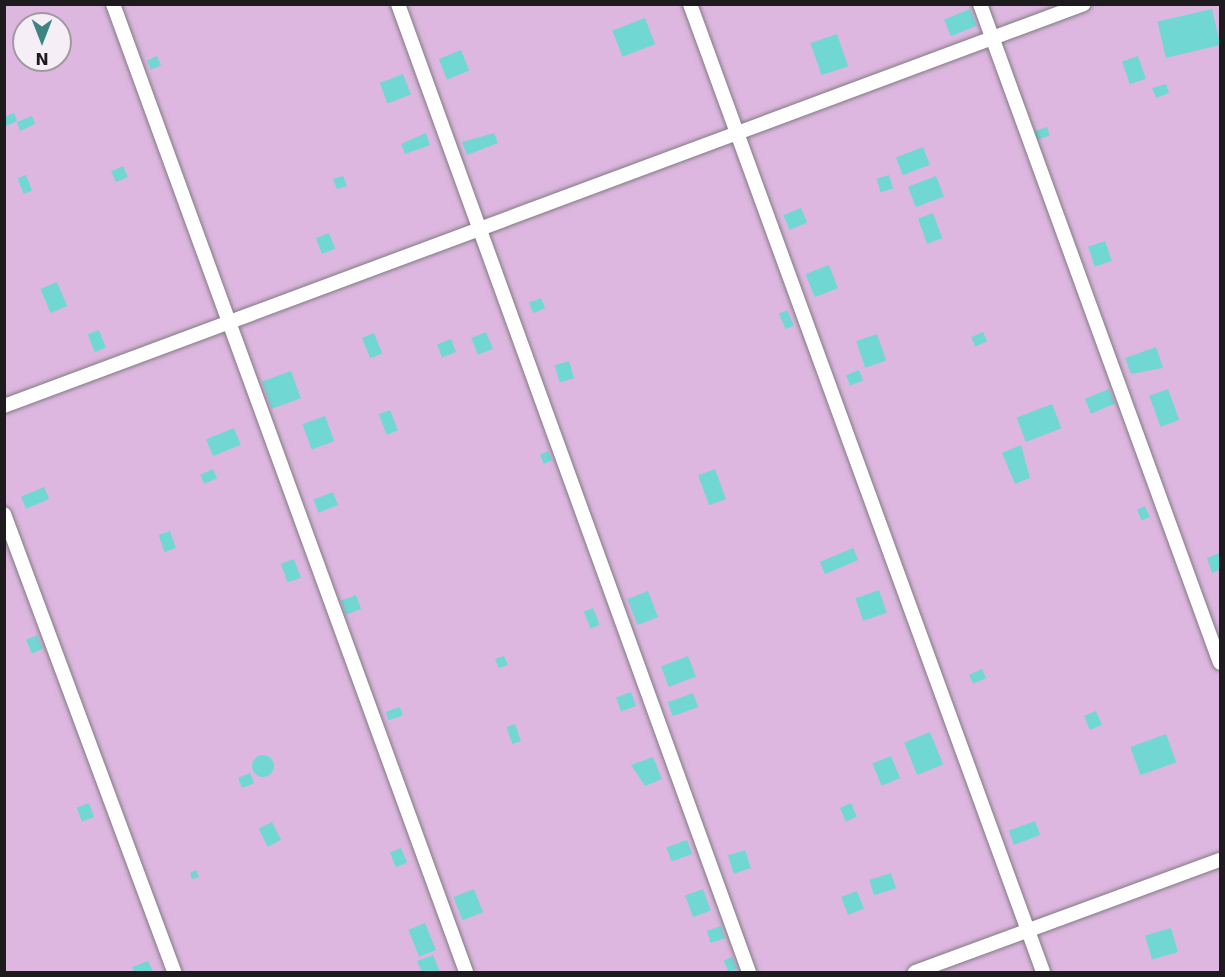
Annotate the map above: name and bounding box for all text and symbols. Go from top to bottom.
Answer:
north arrow [12,12,72,72]
text: N [35,49,49,68]

